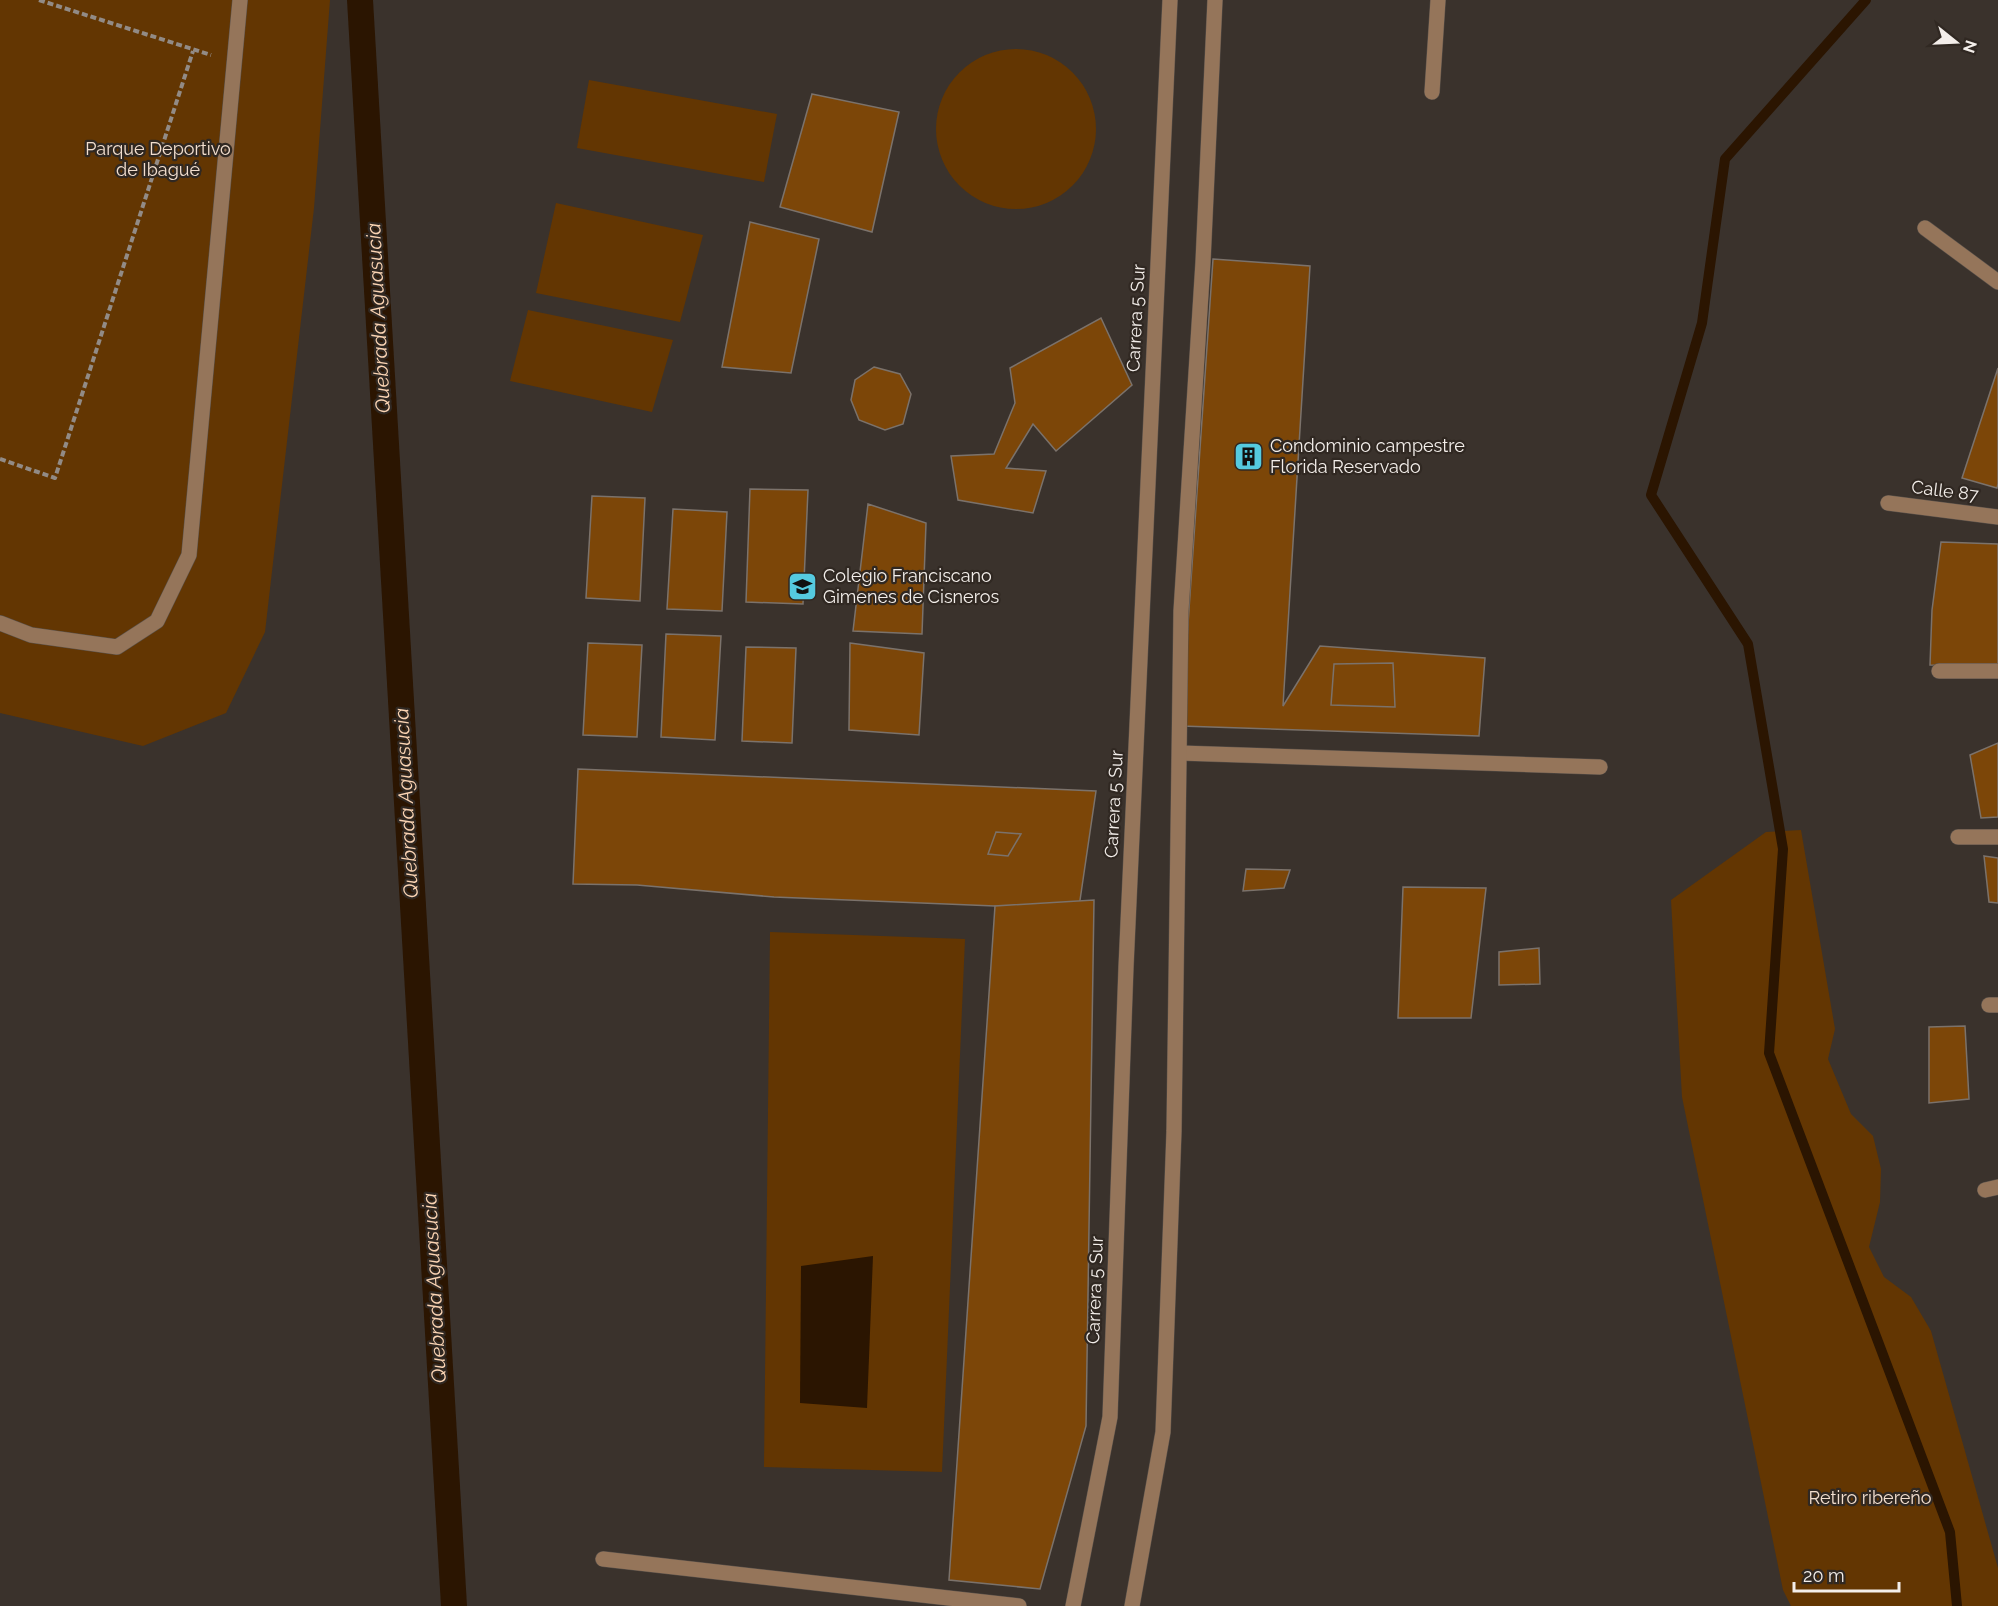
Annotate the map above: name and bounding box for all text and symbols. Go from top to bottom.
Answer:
north arrow [1926,12,1986,72]
text: N [1959,38,1981,55]
park label: Parque Deportivo de Ibagué [85,138,231,180]
water label: Quebrada Aguasucia [361,222,395,414]
street label: Carrera 5 Sur [1122,263,1149,372]
place label: Condominio campestre Florida Reservado [1270,435,1465,477]
building icon: Condominio campestre Florida Reservado [1233,440,1265,472]
street label: Calle 87 [1910,476,1980,505]
place label: Colegio Franciscano Gimenes de Cisneros [823,565,999,607]
school or university icon: Colegio Franciscano Gimenes de Cisneros [786,570,818,602]
water label: Quebrada Aguasucia [389,707,423,899]
street label: Carrera 5 Sur [1100,749,1127,858]
water label: Quebrada Aguasucia [417,1192,451,1384]
street label: Carrera 5 Sur [1082,1235,1107,1344]
park label: Retiro ribereño [1809,1487,1932,1508]
scale bar [1794,1555,1899,1593]
text: 20 m [1803,1565,1845,1586]

